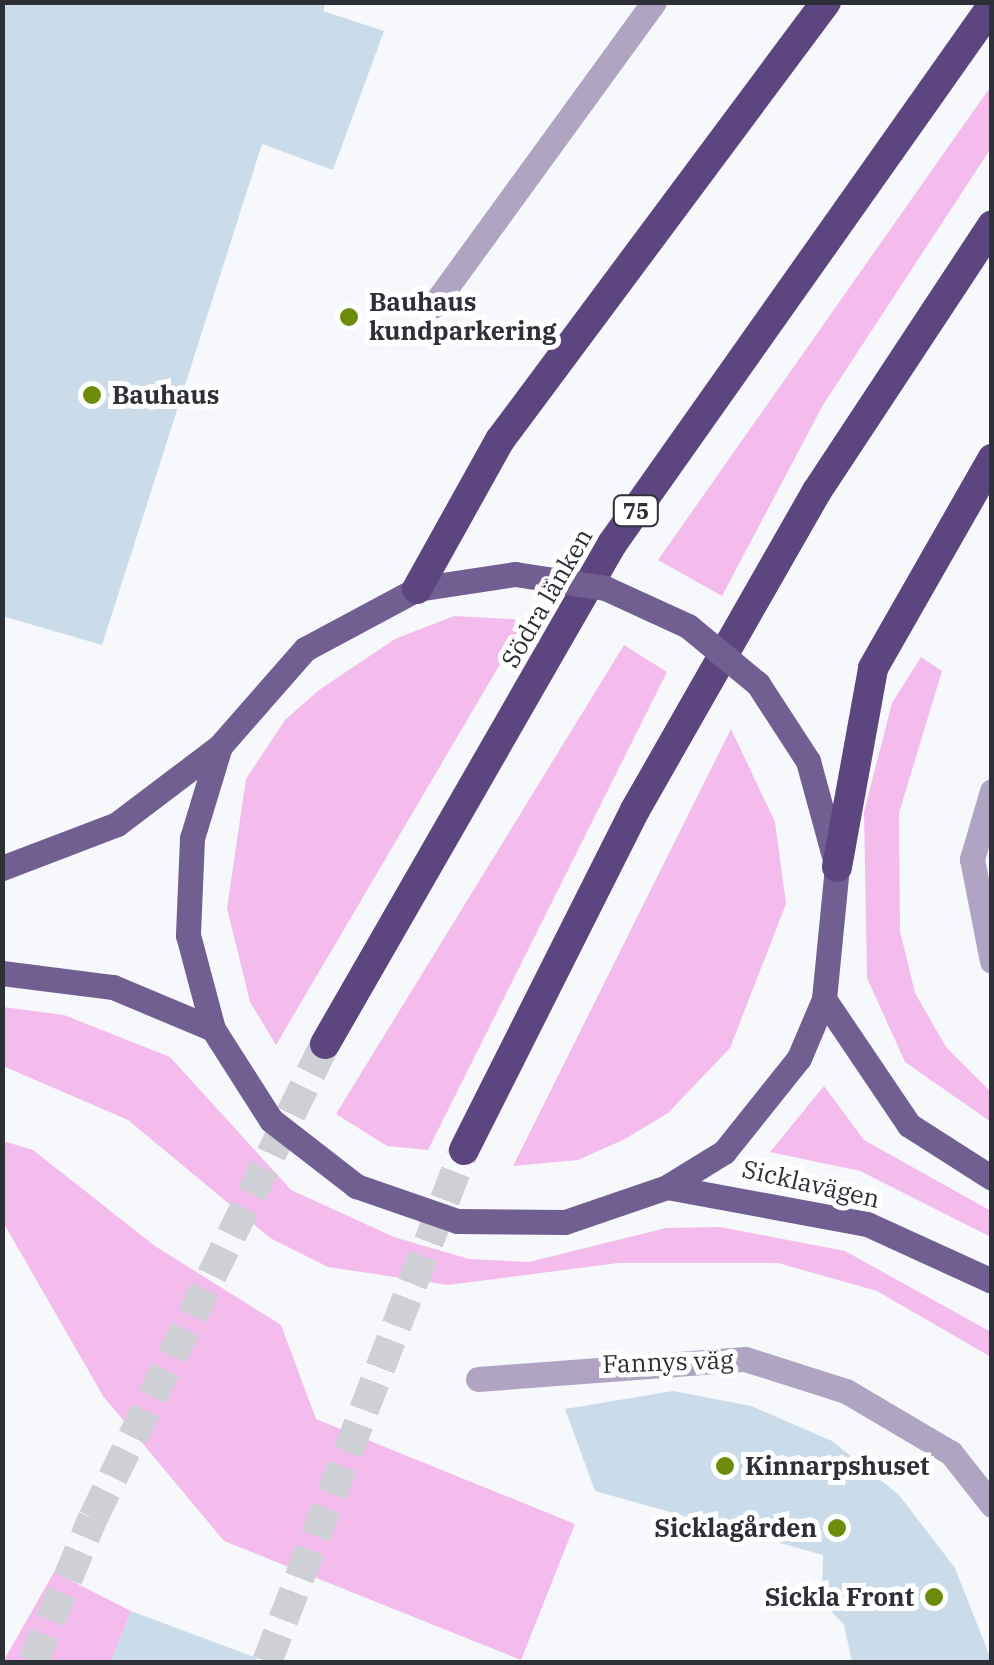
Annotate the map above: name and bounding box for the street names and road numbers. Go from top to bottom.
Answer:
road number: 75 [611,494,661,528]
street label: Södra länken [495,523,599,673]
street label: Sicklavägen [739,1154,883,1214]
street label: Fannys väg [602,1345,734,1379]

